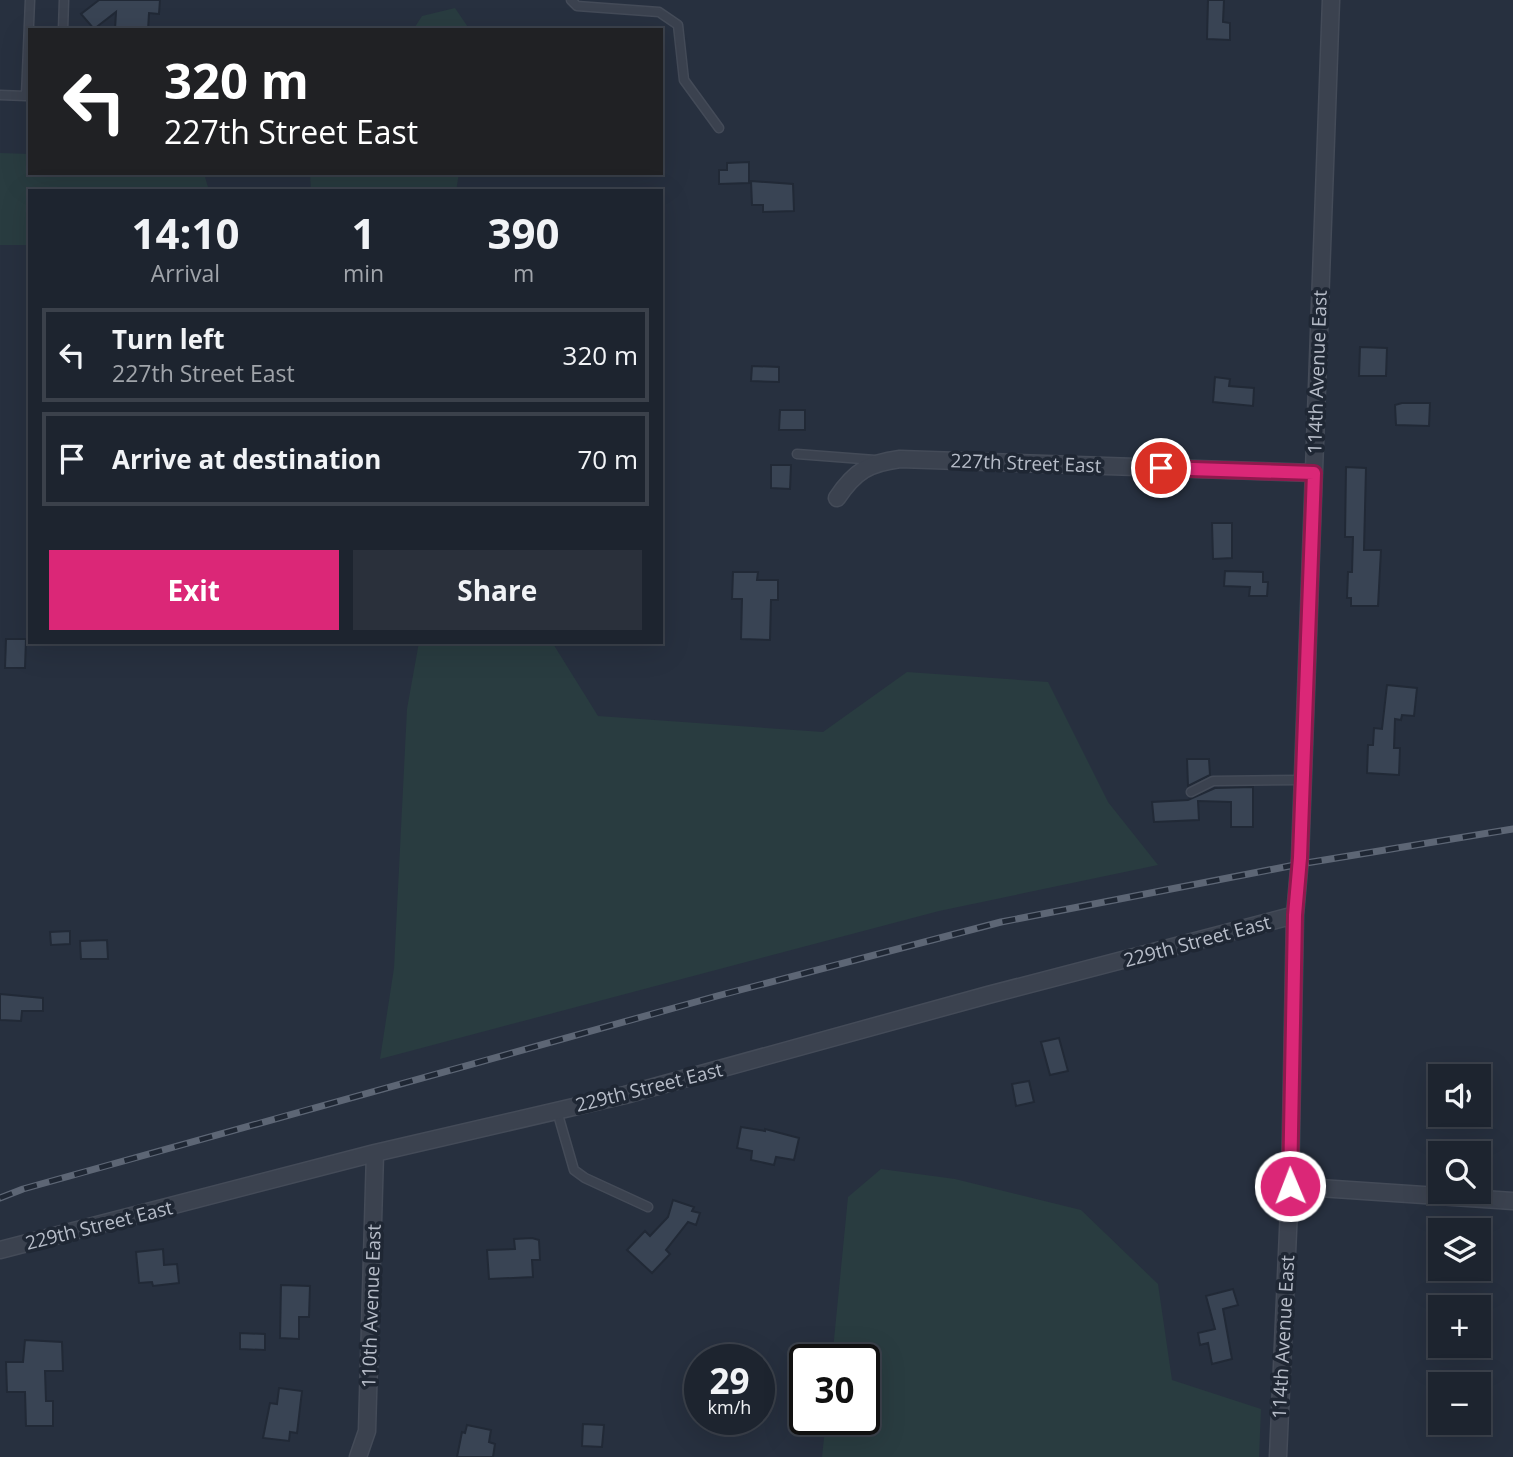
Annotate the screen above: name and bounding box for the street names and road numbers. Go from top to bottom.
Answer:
street label: 114th Avenue East [1301,289,1333,454]
street label: 227th Street East [950,447,1102,479]
street label: 229th Street East [1121,909,1273,973]
street label: 229th Street East [573,1056,726,1118]
street label: 229th Street East [23,1194,176,1256]
street label: 110th Avenue East [355,1223,387,1388]
street label: 114th Avenue East [1266,1254,1300,1420]

